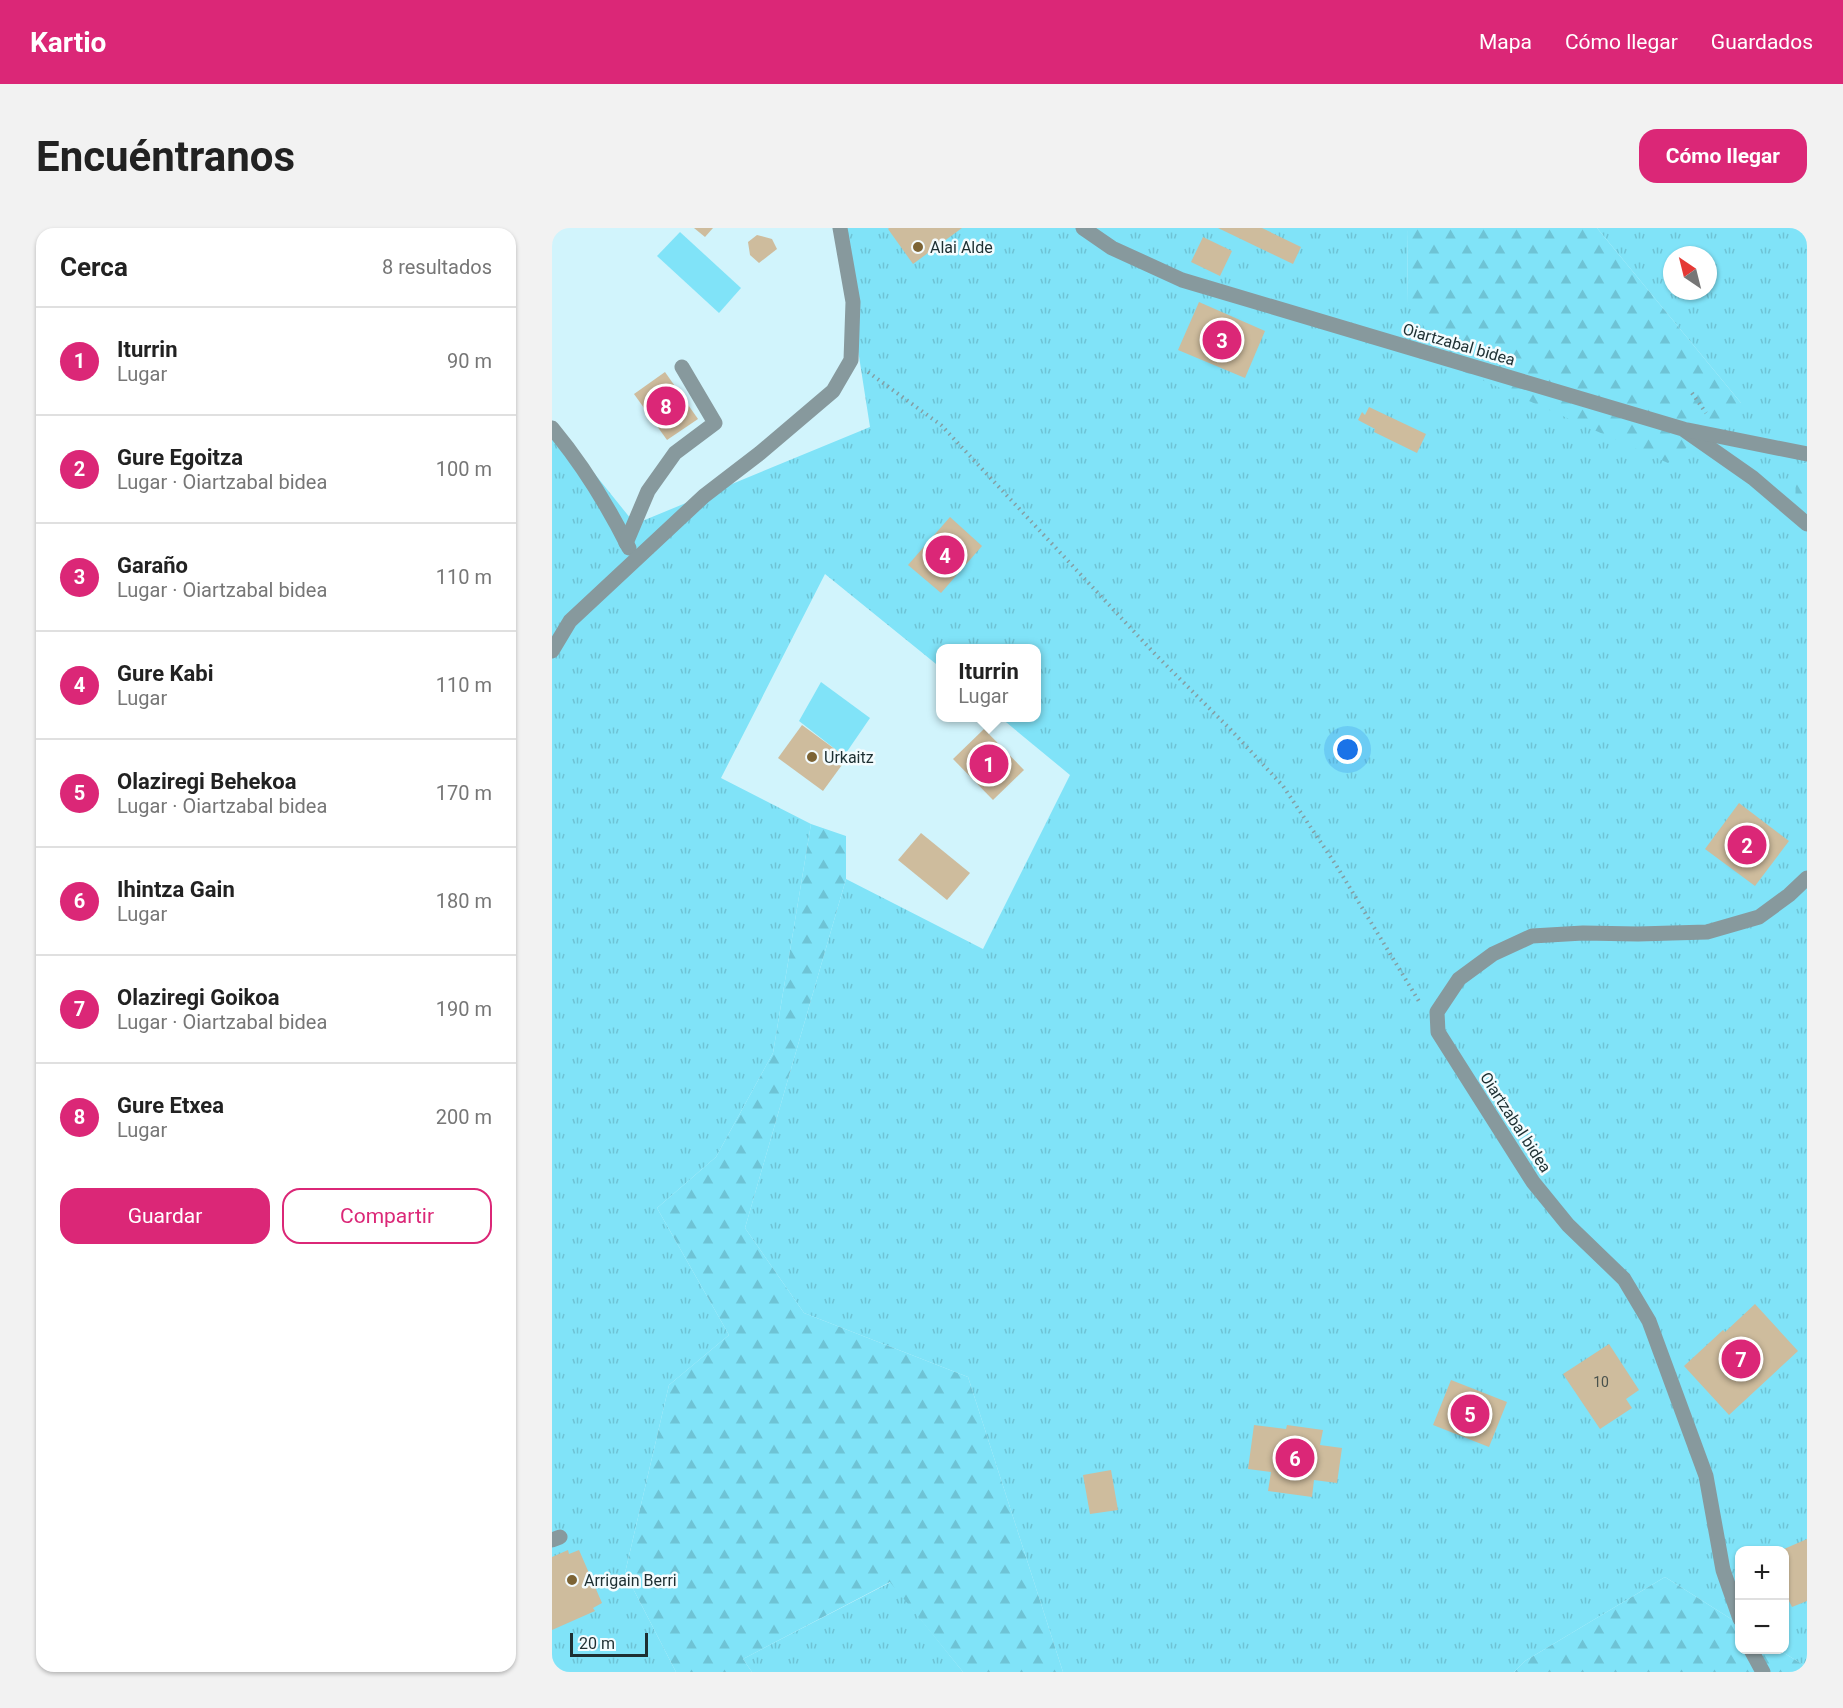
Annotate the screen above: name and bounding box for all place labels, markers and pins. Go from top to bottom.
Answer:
place label: Alai Alde [930,238,993,257]
marker: Alai Alde [911,240,925,254]
pin: 3 [1202,318,1242,362]
pin: 8 [646,384,686,429]
pin: 4 [926,532,964,578]
pin: 1 [970,742,1008,786]
place label: Urkaitz [824,748,874,767]
marker: Urkaitz [805,750,819,764]
pin: 2 [1728,822,1766,868]
pin: 7 [1722,1336,1760,1382]
pin: 5 [1450,1392,1490,1436]
pin: 6 [1276,1436,1314,1480]
place label: Arrigain Berri [584,1571,677,1590]
marker: Arrigain Berri [565,1573,579,1587]

